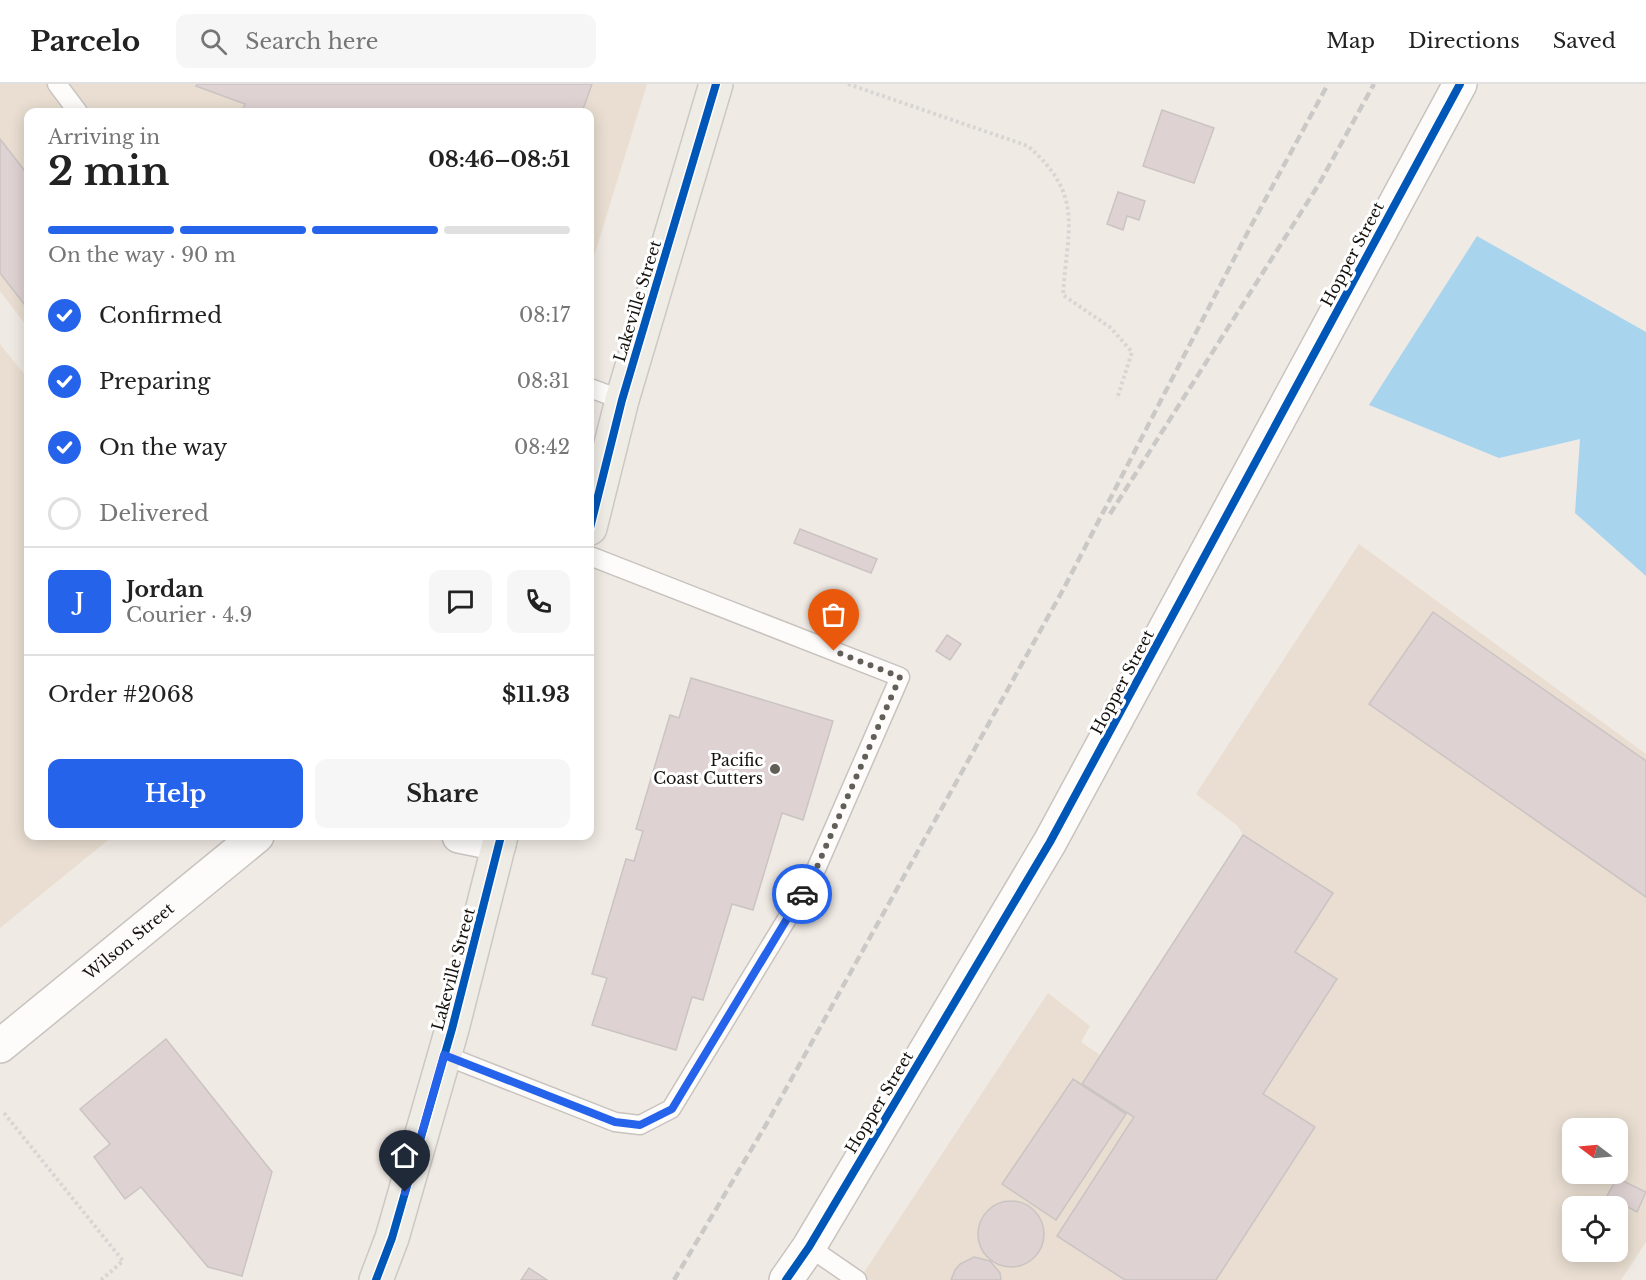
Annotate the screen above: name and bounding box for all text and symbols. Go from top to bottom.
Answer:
search box [176,14,596,68]
text: Parcelo [30,24,140,59]
icon: search [197,25,230,58]
text: Search here [245,28,378,55]
text: Map [1326,28,1375,54]
text: Directions [1408,28,1520,54]
text: Saved [1553,28,1616,54]
text: Arriving in [48,125,160,149]
text: 08:46–08:51 [428,146,570,173]
text: 2 min [48,147,169,196]
street label: Hopper Street [1316,198,1388,310]
street label: Lakeville Street [609,238,665,364]
text: On the way · 90 m [48,243,236,267]
icon: check [48,299,81,332]
text: Confirmed [99,302,222,329]
text: 08:17 [519,303,570,327]
icon: check [48,365,81,398]
text: Preparing [99,368,210,395]
text: 08:31 [517,369,570,393]
icon: check [48,431,81,464]
text: On the way [99,434,227,461]
text: 08:42 [514,435,570,459]
text: Delivered [99,500,209,527]
button: chat [429,570,492,633]
button: phone [507,570,570,633]
text: Jordan [126,576,204,603]
text: J [75,588,84,615]
pin [808,589,859,651]
icon: bag [817,598,850,631]
text: Courier · 4.9 [126,603,252,627]
street label: Hopper Street [1086,626,1158,738]
text: Order #2068 [48,681,194,708]
text: $11.93 [502,681,570,708]
place label: Pacific Coast Cutters [653,750,763,788]
button: Help [48,759,303,828]
button: Share [315,759,570,828]
marker: Pacific Coast Cutters [768,762,782,776]
courier [772,864,832,924]
icon: car [786,878,819,911]
street label: Wilson Street [78,898,178,984]
street label: Lakeville Street [427,905,479,1033]
street label: Hopper Street [841,1047,917,1157]
north arrow [1562,1118,1628,1184]
map controls [1562,1118,1628,1262]
pin [379,1130,430,1192]
icon: home [388,1139,421,1172]
button: locate [1562,1196,1628,1262]

